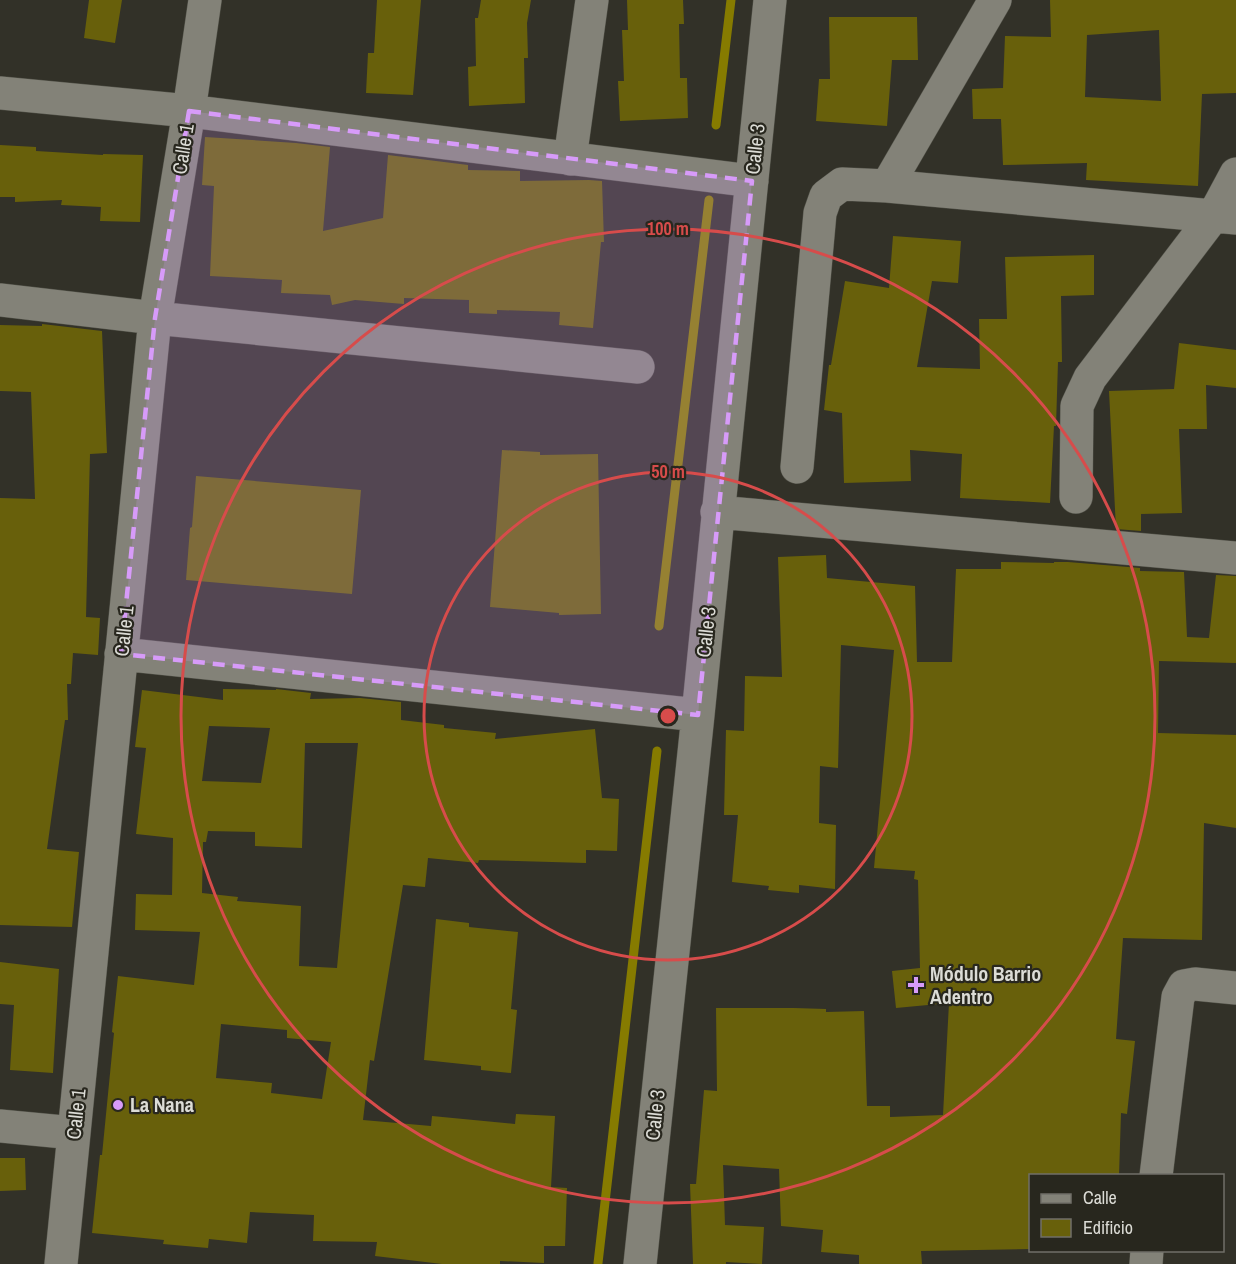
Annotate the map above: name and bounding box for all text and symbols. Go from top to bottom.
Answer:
street label: Calle 1 [165,122,200,176]
street label: Calle 3 [738,122,771,176]
text: 100 m [647,216,689,241]
text: 50 m [651,459,685,484]
street label: Calle 1 [107,604,140,658]
street label: Calle 3 [689,605,722,659]
centre of rings [658,706,678,726]
place label: Módulo Barrio Adentro [930,960,1041,1010]
marker: Módulo Barrio Adentro [907,976,925,994]
street label: Calle 1 [59,1087,92,1141]
street label: Calle 3 [638,1088,671,1142]
place label: La Nana [130,1091,194,1118]
marker: La Nana [111,1098,125,1112]
legend [1029,1174,1224,1252]
text: Calle [1083,1185,1117,1210]
text: Edificio [1083,1215,1133,1240]

